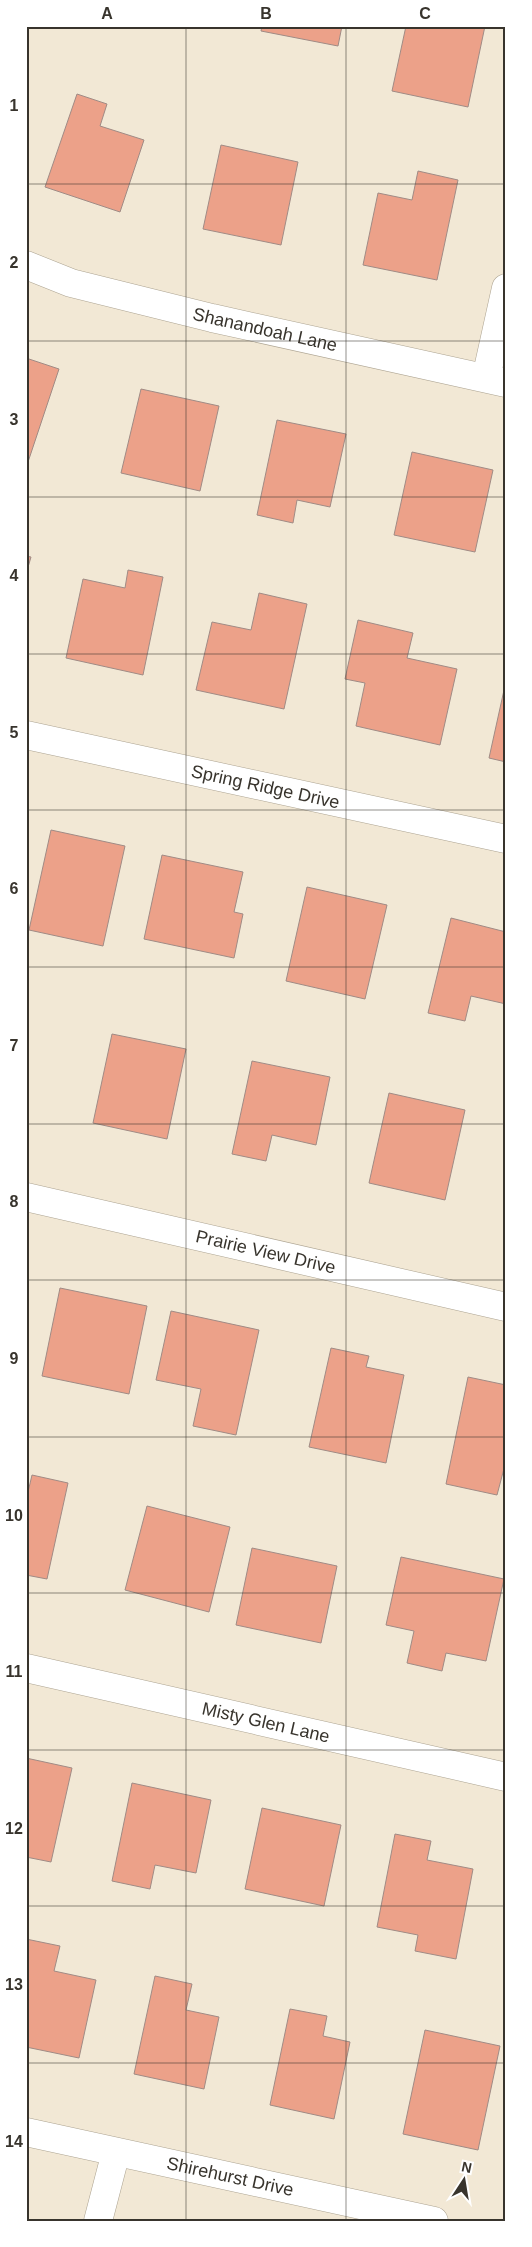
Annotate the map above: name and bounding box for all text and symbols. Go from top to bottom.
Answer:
text: A [101,5,113,22]
text: B [260,5,272,22]
text: C [419,5,431,22]
text: 1 [10,97,19,114]
text: 2 [10,254,19,271]
street label: Shanandoah Lane [191,304,339,355]
text: 3 [10,411,19,428]
text: 4 [10,567,19,584]
text: 5 [10,724,19,741]
street label: Spring Ridge Drive [189,761,341,813]
text: 6 [10,880,19,897]
text: 7 [10,1037,19,1054]
text: 8 [10,1193,19,1210]
street label: Prairie View Drive [194,1226,338,1278]
text: 9 [10,1350,19,1367]
text: 10 [5,1507,23,1524]
text: 11 [6,1663,23,1680]
street label: Misty Glen Lane [200,1698,332,1747]
text: 12 [5,1820,23,1837]
text: 13 [5,1976,23,1993]
text: 14 [5,2133,23,2150]
street label: Shirehurst Drive [165,2153,295,2200]
north arrow [440,2154,490,2204]
text: N [460,2158,473,2176]

